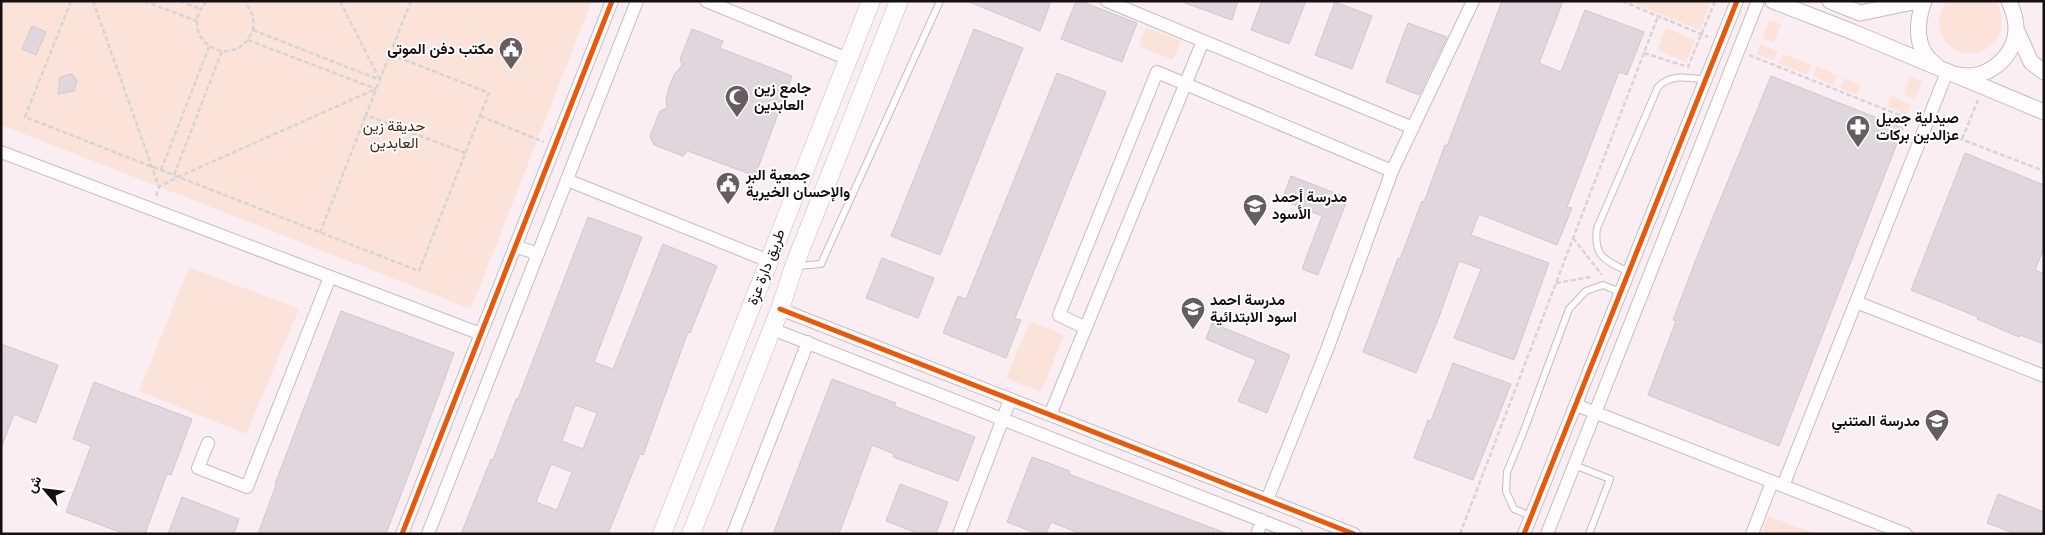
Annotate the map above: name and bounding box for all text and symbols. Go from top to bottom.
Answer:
public building icon: مكتب دفن الموتى [498,36,524,70]
place label: مكتب دفن الموتى [387,40,494,58]
place label: جامع زين العابدين [754,79,811,114]
mosque icon: جامع زين العابدين [724,84,750,118]
place label: صيدلية جميل عزالدين بركات [1876,109,1959,144]
pharmacy icon: صيدلية جميل عزالدين بركات [1845,114,1871,148]
park label: حديقة زين العابدين [363,117,425,153]
place label: جمعية البر والإحسان الخيرية [745,166,850,202]
public building icon: جمعية البر والإحسان الخيرية [715,171,741,205]
place label: مدرسة أحمد الأسود [1272,188,1347,223]
school or university icon: مدرسة أحمد الأسود [1242,193,1268,227]
street label: طريق دارة عزة [743,226,790,308]
place label: مدرسة احمد اسود الابتدائية [1210,291,1297,326]
school or university icon: مدرسة احمد اسود الابتدائية [1180,296,1206,330]
school or university icon: مدرسة المتنبي [1924,408,1950,442]
place label: مدرسة المتنبي [1831,412,1920,434]
north arrow [20,465,70,515]
text: ش [23,473,45,496]

